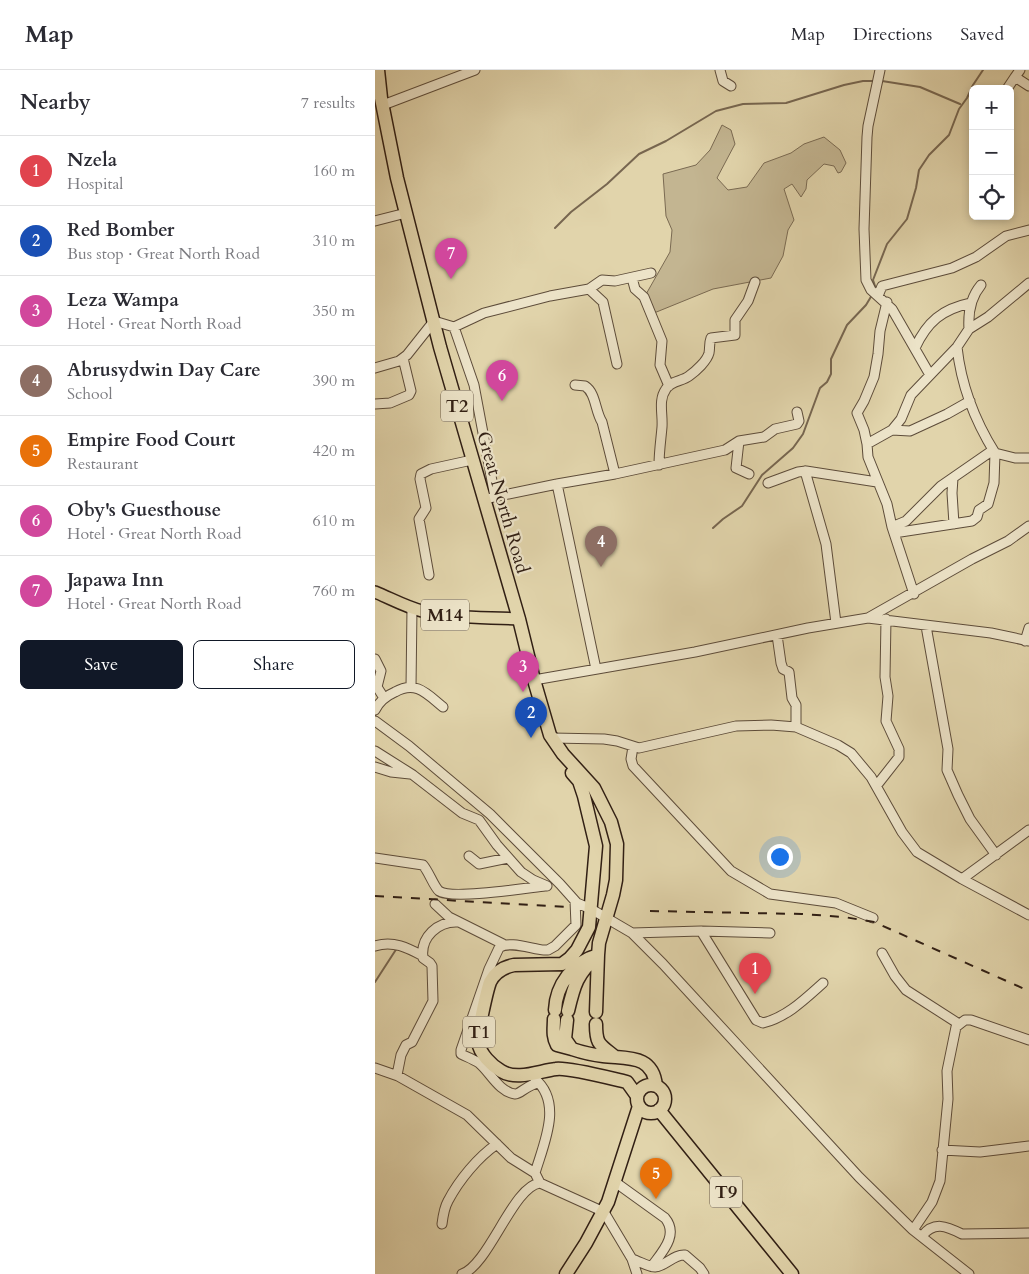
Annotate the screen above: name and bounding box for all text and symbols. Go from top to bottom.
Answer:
text: Map [25,18,74,51]
text: Map [791,22,825,47]
text: Directions [853,22,932,47]
text: Saved [960,22,1004,47]
map controls [969,85,1014,220]
button: + [969,85,1014,130]
text: Nearby [20,88,91,117]
text: 7 results [301,92,355,114]
button: − [969,130,1014,175]
text: Nzela [67,147,117,173]
text: 1 [32,160,40,182]
text: 160 m [313,160,355,182]
text: Hospital [67,173,123,195]
button: locate [969,175,1014,220]
text: Red Bomber [67,217,174,243]
text: 2 [32,230,40,252]
text: 310 m [313,230,355,252]
pin: 7 [435,238,467,279]
text: Bus stop · Great North Road [67,243,260,265]
text: Leza Wampa [67,287,179,313]
text: 3 [32,300,40,322]
text: 350 m [313,300,355,322]
text: Hotel · Great North Road [67,313,242,335]
text: Abrusydwin Day Care [67,357,261,383]
pin: 6 [486,360,518,401]
text: 4 [32,370,40,392]
text: 390 m [313,370,355,392]
text: School [67,383,112,405]
road number: T2 [441,391,473,422]
text: Empire Food Court [67,427,235,453]
street label: Great North Road [470,428,536,576]
text: 5 [32,440,40,462]
text: 420 m [313,440,355,462]
text: Restaurant [67,453,138,475]
text: Oby's Guesthouse [67,497,221,523]
text: 6 [32,510,40,532]
text: 610 m [313,510,355,532]
text: Hotel · Great North Road [67,523,242,545]
pin: 4 [585,526,617,567]
text: Japawa Inn [67,567,164,593]
text: 7 [32,580,40,602]
text: 760 m [313,580,355,602]
text: Hotel · Great North Road [67,593,242,615]
road number: M14 [421,600,469,630]
button: Save [20,640,183,689]
button: Share [193,640,355,689]
pin: 3 [507,651,539,692]
pin: 2 [515,697,547,738]
your location [767,844,793,870]
pin: 1 [739,953,771,994]
road number: T1 [463,1016,495,1048]
pin: 5 [640,1158,672,1199]
road number: T9 [710,1176,742,1208]

